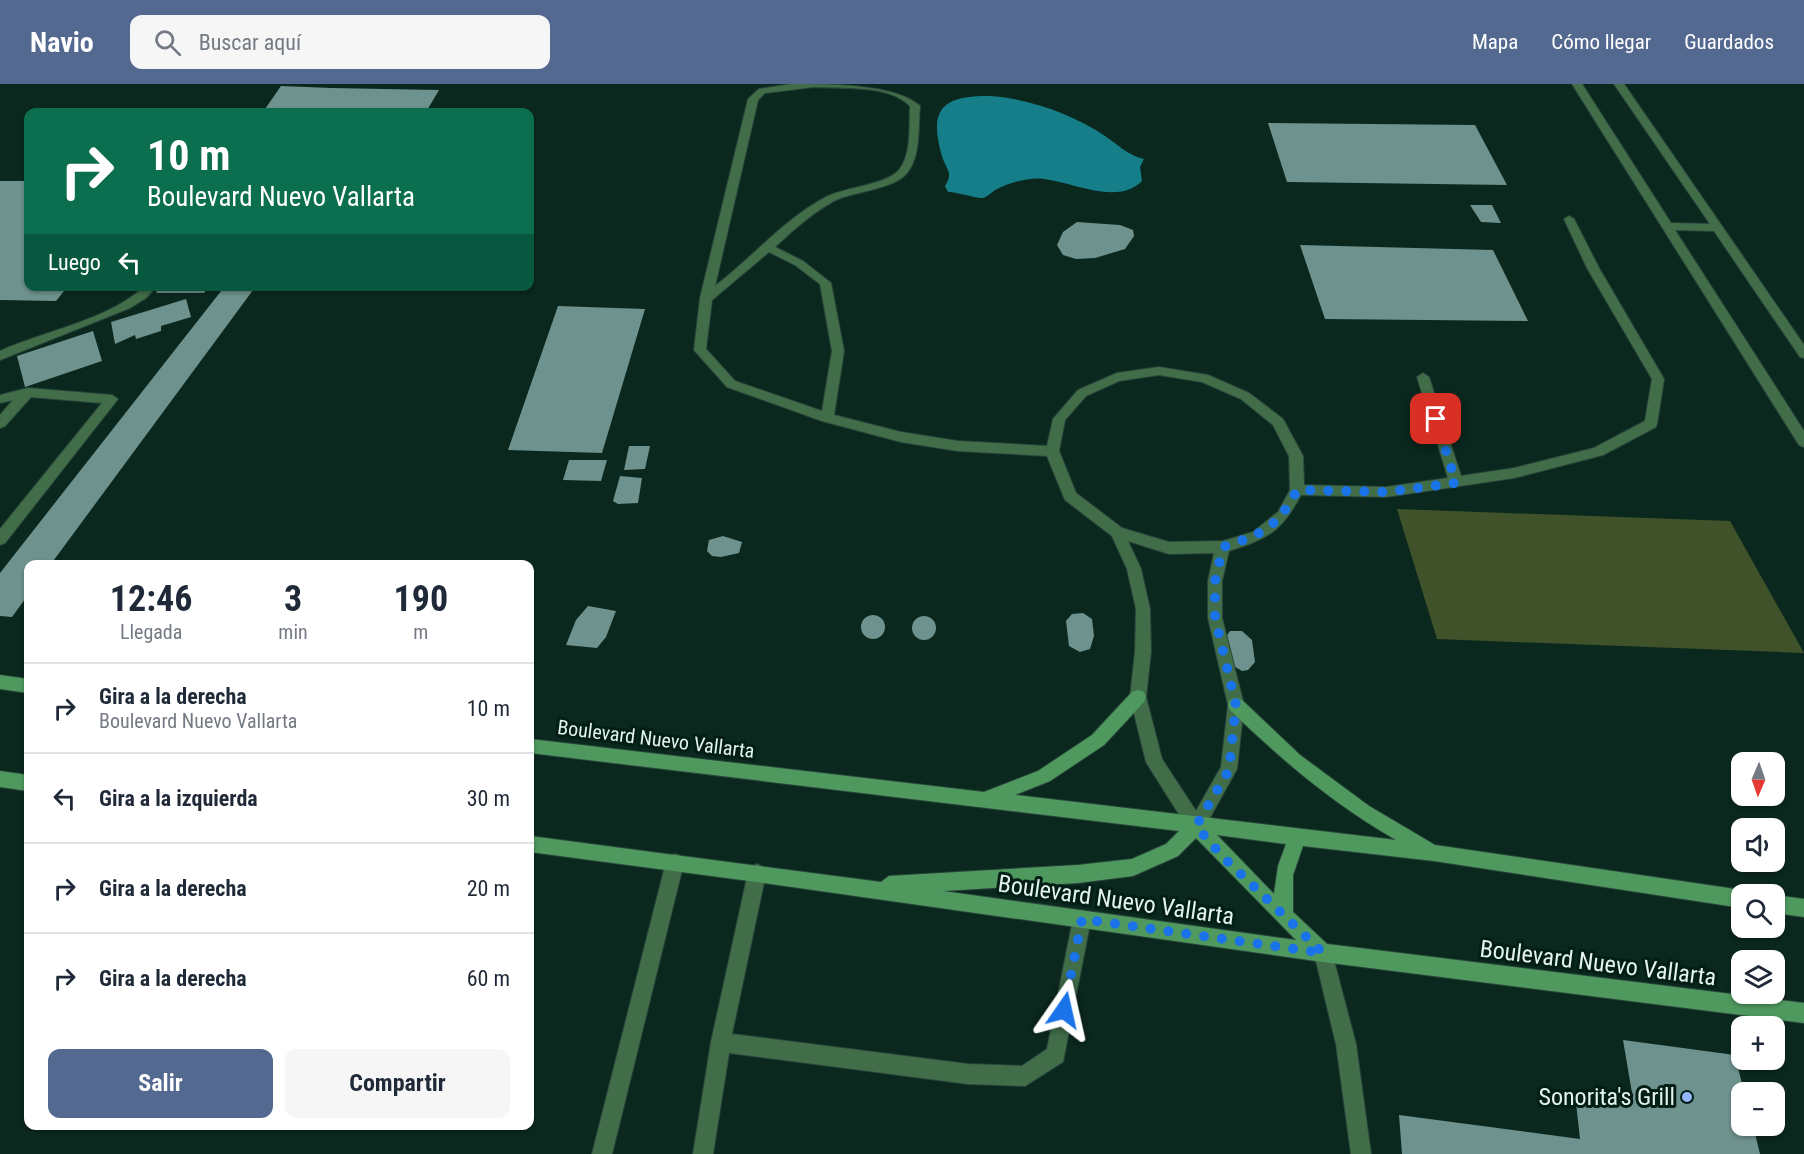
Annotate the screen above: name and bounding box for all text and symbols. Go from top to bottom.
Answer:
search box [130,15,550,69]
text: Navio [30,26,94,59]
icon: search [151,26,184,59]
text: Buscar aquí [199,30,301,55]
text: Mapa [1472,30,1518,54]
text: Cómo llegar [1551,30,1651,54]
text: Guardados [1684,30,1774,54]
text: 10 m [147,131,230,180]
icon: right [48,132,126,210]
text: Boulevard Nuevo Vallarta [147,181,415,213]
icon: left [113,246,146,279]
text: Luego [48,250,101,275]
pin [1410,393,1461,444]
icon: arrive [1419,402,1452,435]
text: 12:46 [110,578,192,620]
text: 3 [284,578,302,620]
text: 190 [394,578,448,620]
text: Llegada [120,620,182,644]
text: min [278,620,308,644]
text: m [413,620,428,644]
text: Gira a la derecha [99,684,247,709]
icon: right [48,692,81,725]
text: 10 m [467,696,510,721]
text: Boulevard Nuevo Vallarta [99,709,297,733]
street label: Boulevard Nuevo Vallarta [556,715,756,763]
north arrow [1731,752,1785,806]
map controls [1731,752,1785,1136]
icon: left [48,782,81,815]
text: Gira a la izquierda [99,786,258,811]
text: 30 m [467,786,510,811]
button: sound [1731,818,1785,872]
street label: Boulevard Nuevo Vallarta [996,870,1236,930]
icon: right [48,872,81,905]
text: Gira a la derecha [99,876,247,901]
text: 20 m [467,876,510,901]
button: search [1731,884,1785,938]
street label: Boulevard Nuevo Vallarta [1478,935,1718,991]
button: layers [1731,950,1785,1004]
icon: right [48,962,81,995]
text: Gira a la derecha [99,966,247,991]
text: 60 m [467,966,510,991]
position arrow [1032,978,1096,1042]
button: + [1731,1016,1785,1070]
button: Salir [48,1049,273,1118]
button: Compartir [285,1049,510,1118]
button: − [1731,1082,1785,1136]
place label: Sonorita's Grill [1538,1083,1675,1111]
marker: Sonorita's Grill [1680,1090,1694,1104]

